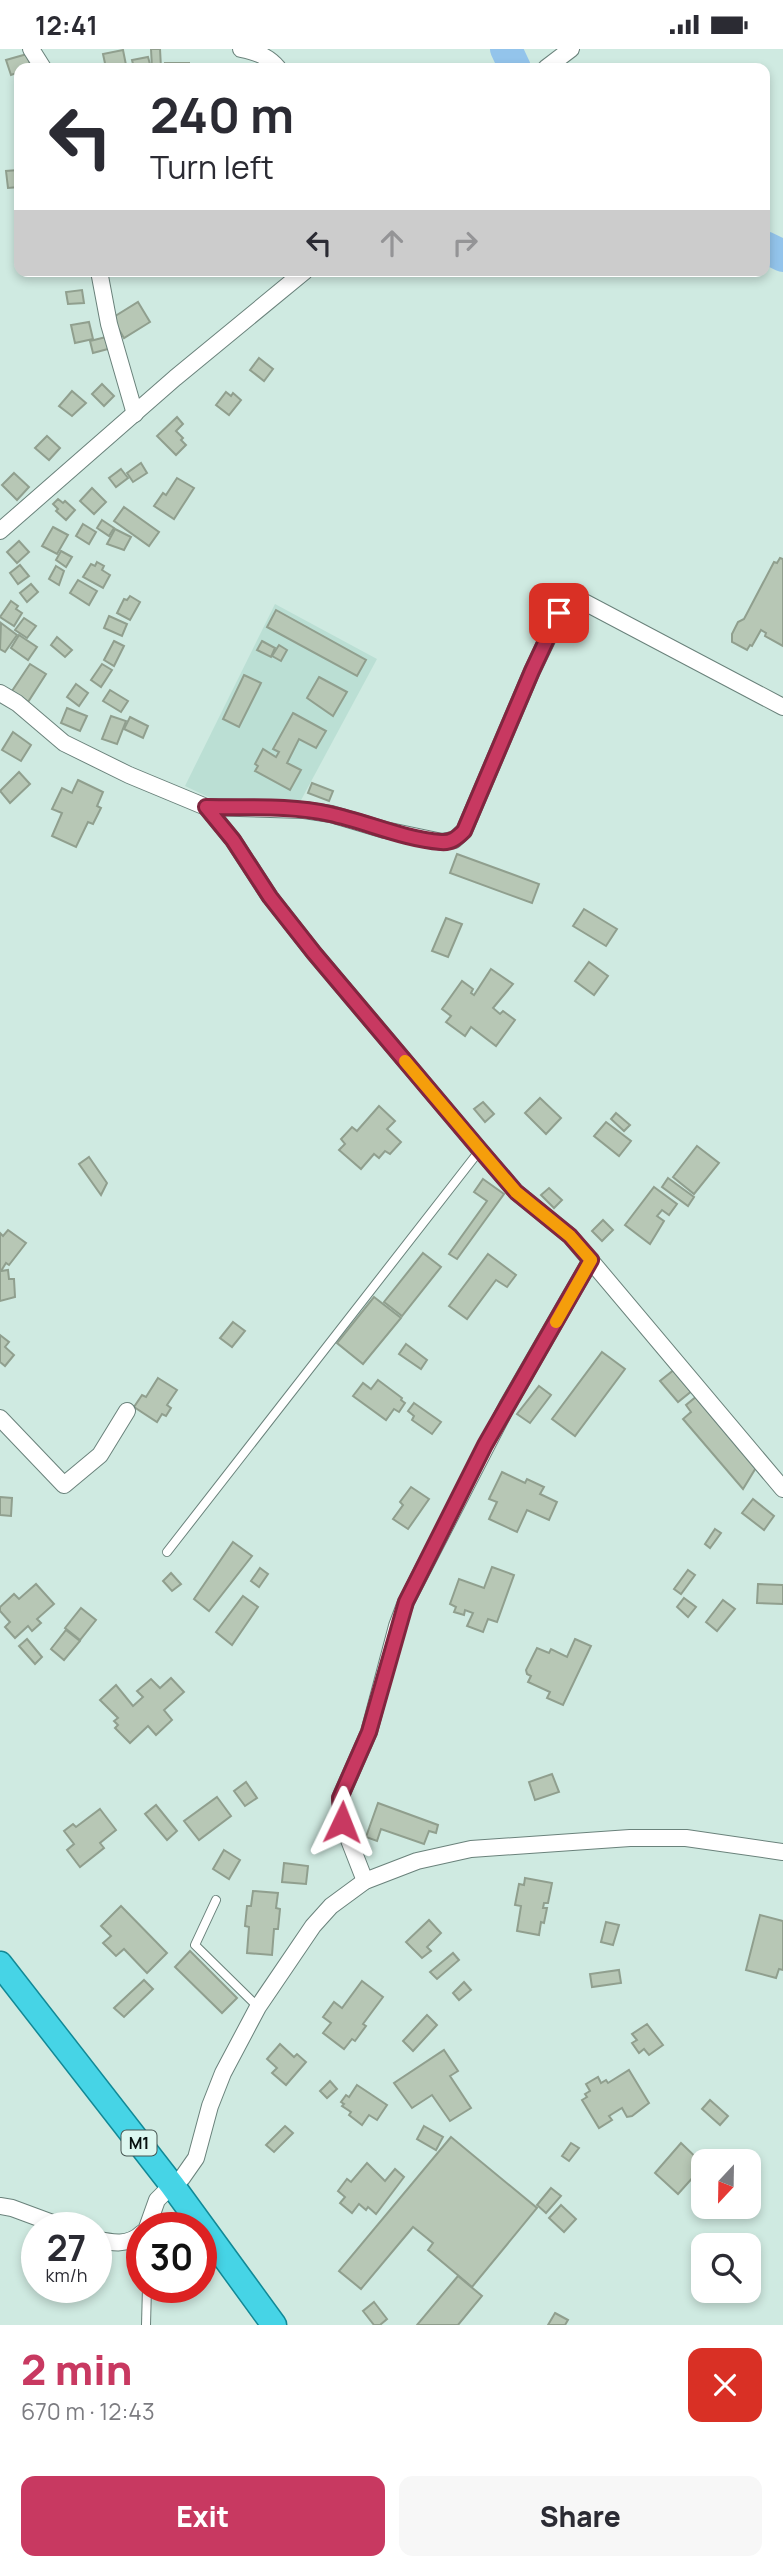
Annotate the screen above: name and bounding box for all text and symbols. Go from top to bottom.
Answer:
text: 12:41 [35,7,98,43]
text: 240 m [150,81,294,148]
icon: left [35,91,126,182]
text: Turn left [150,145,274,189]
icon: left [300,224,338,262]
icon: ahead [373,224,411,262]
icon: right [446,224,484,262]
pin [529,583,589,643]
icon: arrive [540,594,578,632]
position arrow [305,1785,379,1859]
road number: M1 [122,2131,156,2155]
north arrow [691,2149,761,2219]
map controls [691,2149,761,2303]
speed limit sign: 30 [126,2212,217,2303]
text: 27 [47,2224,86,2272]
button: search [691,2233,761,2303]
text: km/h [46,2263,87,2287]
text: 2 min [21,2340,132,2398]
button: close [688,2348,762,2422]
text: 670 m · 12:43 [21,2395,155,2427]
button: Exit [21,2476,385,2556]
button: Share [399,2476,762,2556]

